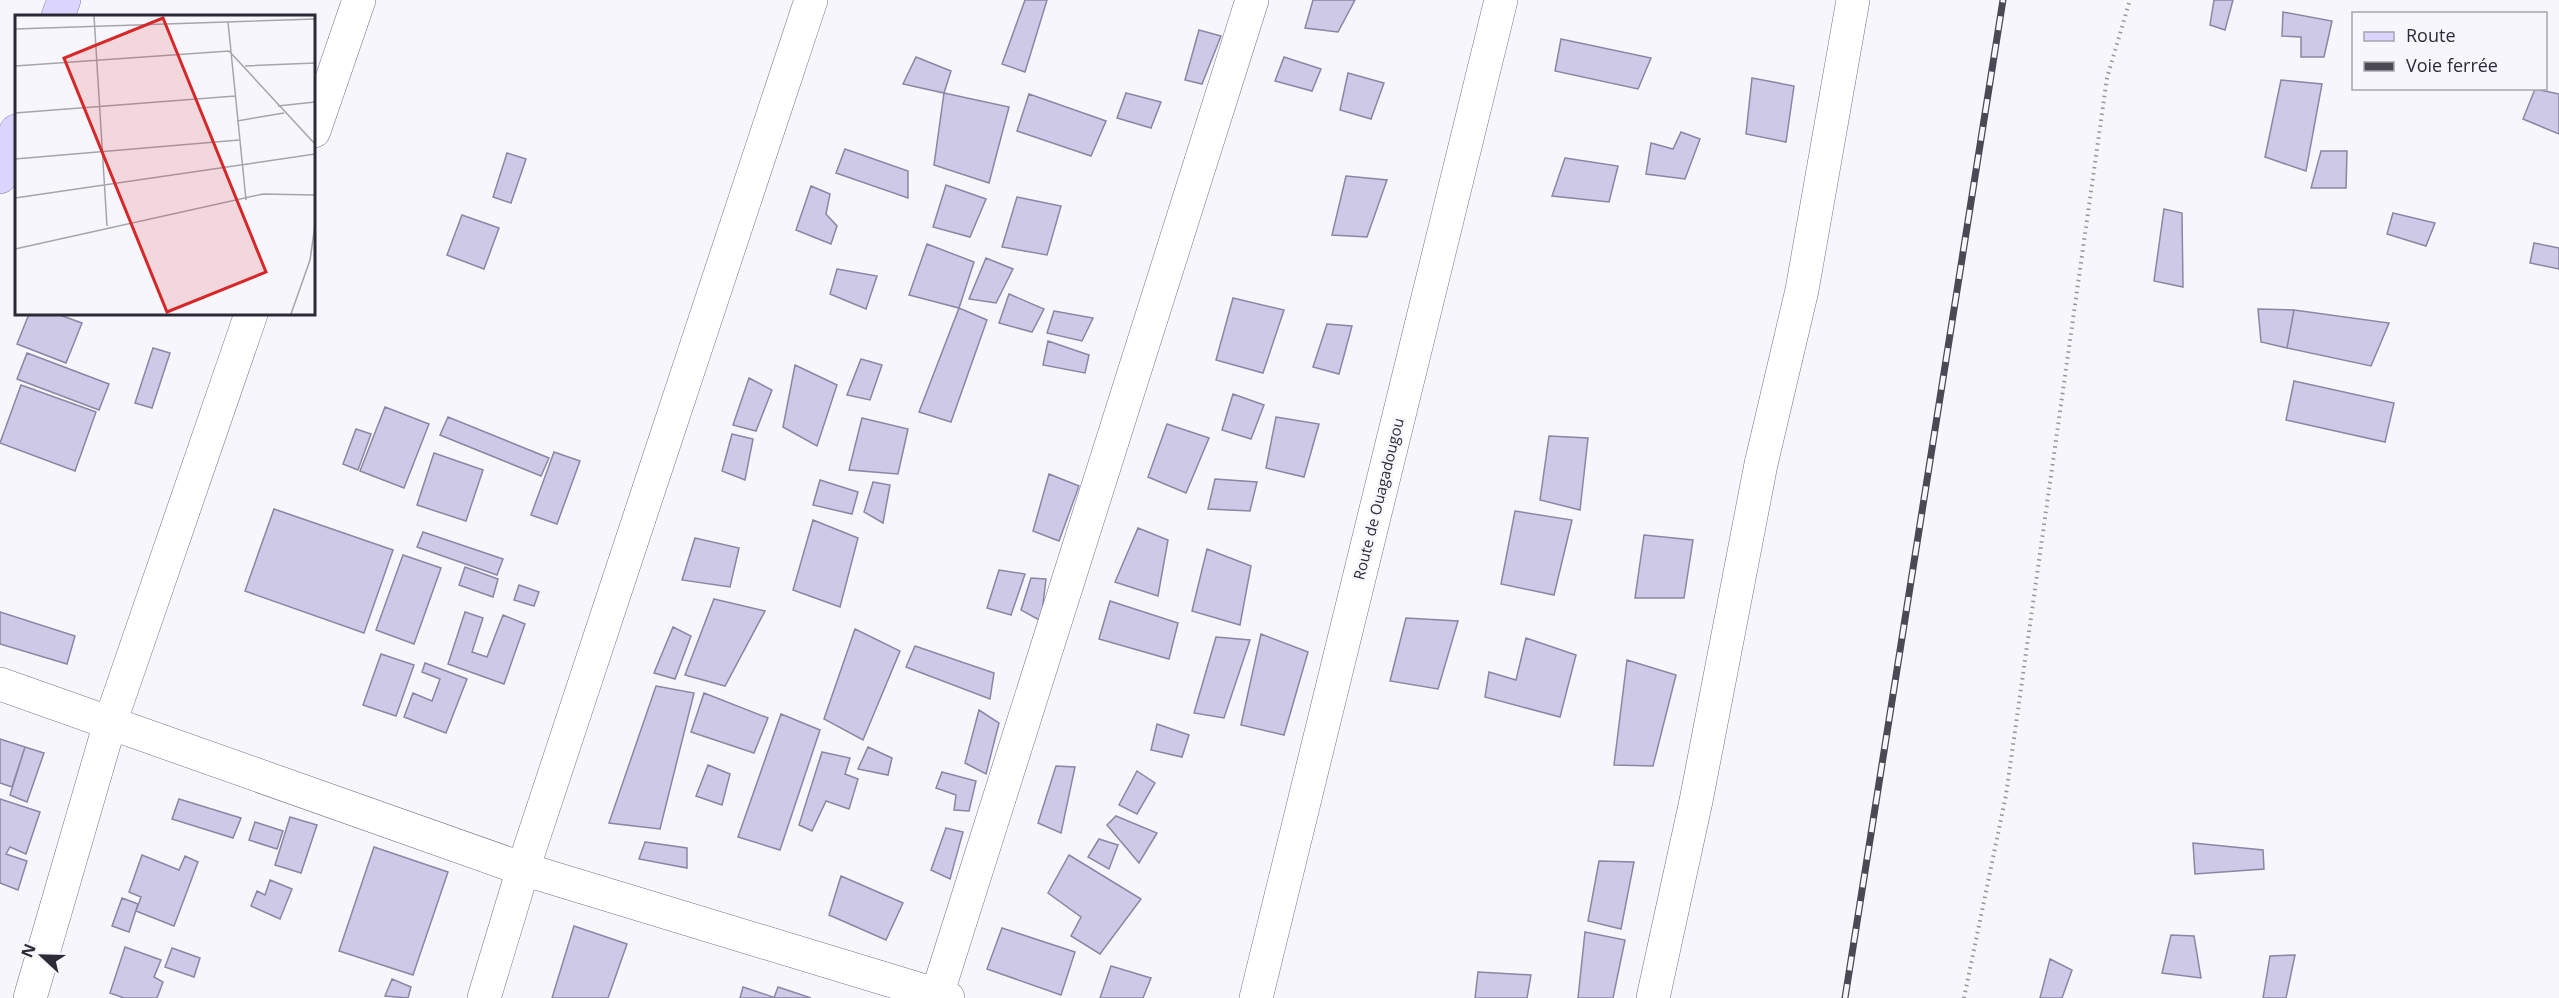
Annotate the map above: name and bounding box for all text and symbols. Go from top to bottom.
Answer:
legend [2352,12,2547,90]
inset map [15,15,315,315]
text: Route [2406,23,2456,47]
text: Voie ferrée [2406,53,2498,77]
street label: Route de Ouagadougou [1348,416,1408,582]
north arrow [12,926,72,986]
text: N [15,940,41,961]

